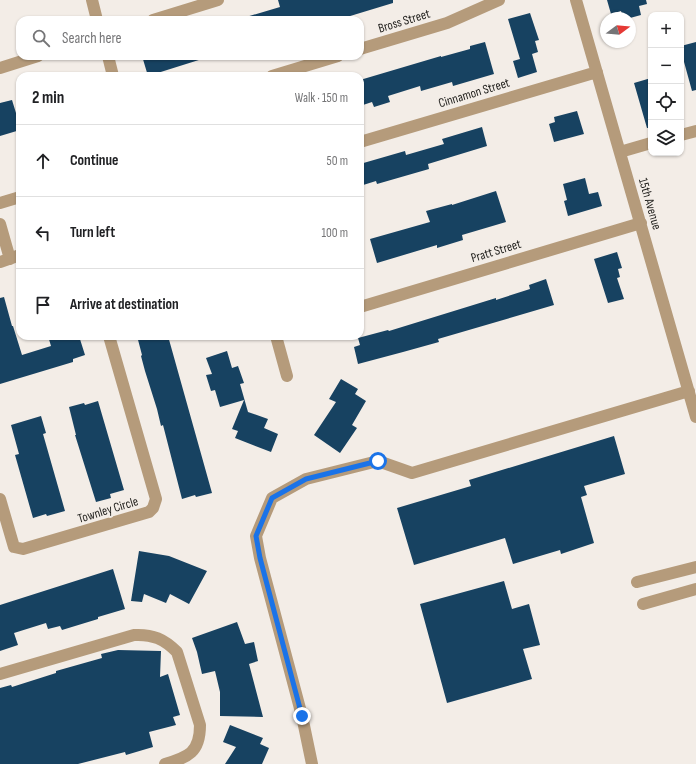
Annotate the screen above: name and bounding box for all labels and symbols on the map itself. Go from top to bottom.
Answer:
street label: Bross Street [376,6,432,36]
north arrow [600,12,636,48]
street label: Cinnamon Street [436,75,512,111]
street label: 15th Avenue [635,176,665,232]
street label: Pratt Street [469,236,523,266]
route start [369,452,387,470]
street label: Townley Circle [76,493,140,527]
route end [293,707,311,725]

